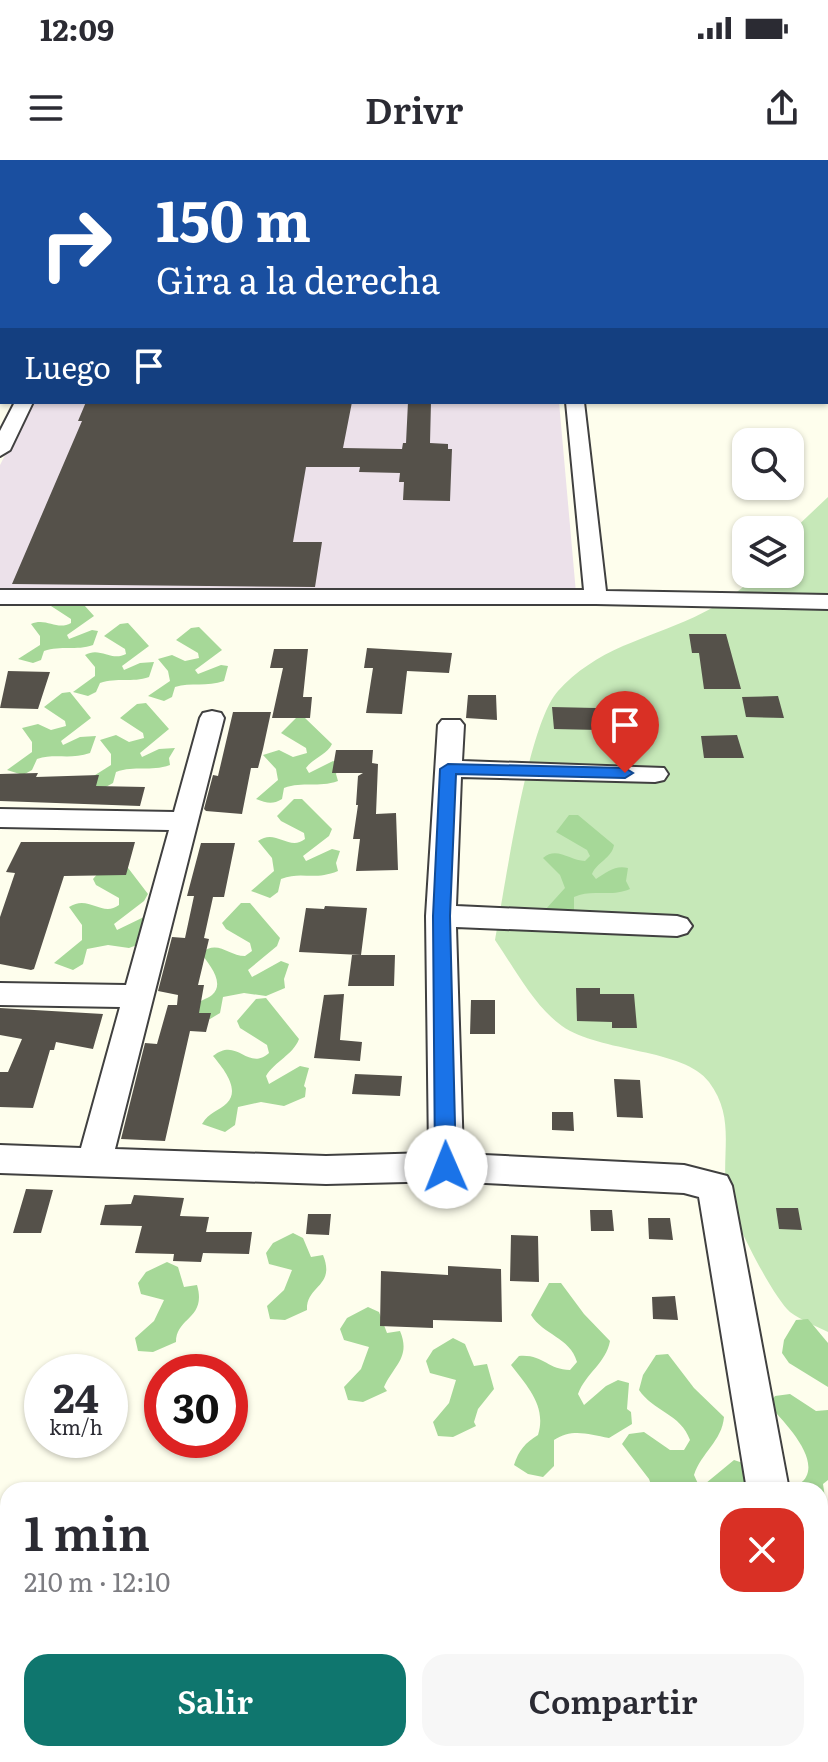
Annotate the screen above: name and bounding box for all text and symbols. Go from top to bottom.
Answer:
text: 12:09 [40,6,114,50]
text: Drivr [365,82,463,135]
icon: menu [24,86,68,130]
icon: share [760,86,804,130]
text: 150 m [156,176,311,259]
icon: right [24,192,128,296]
text: Gira a la derecha [156,252,440,305]
text: Luego [24,344,111,388]
icon: arrive [127,344,171,388]
map controls [732,428,804,588]
button: search [732,428,804,500]
button: layers [732,516,804,588]
pin [591,691,659,773]
icon: arrive [603,703,647,747]
position arrow [404,1125,488,1209]
speed limit sign: 30 [144,1354,248,1458]
text: 24 [53,1366,99,1425]
text: km/h [49,1411,103,1441]
text: 1 min [24,1495,150,1566]
button: close [720,1508,804,1592]
text: 210 m · 12:10 [24,1561,170,1600]
button: Salir [24,1654,406,1746]
button: Compartir [422,1654,804,1746]

